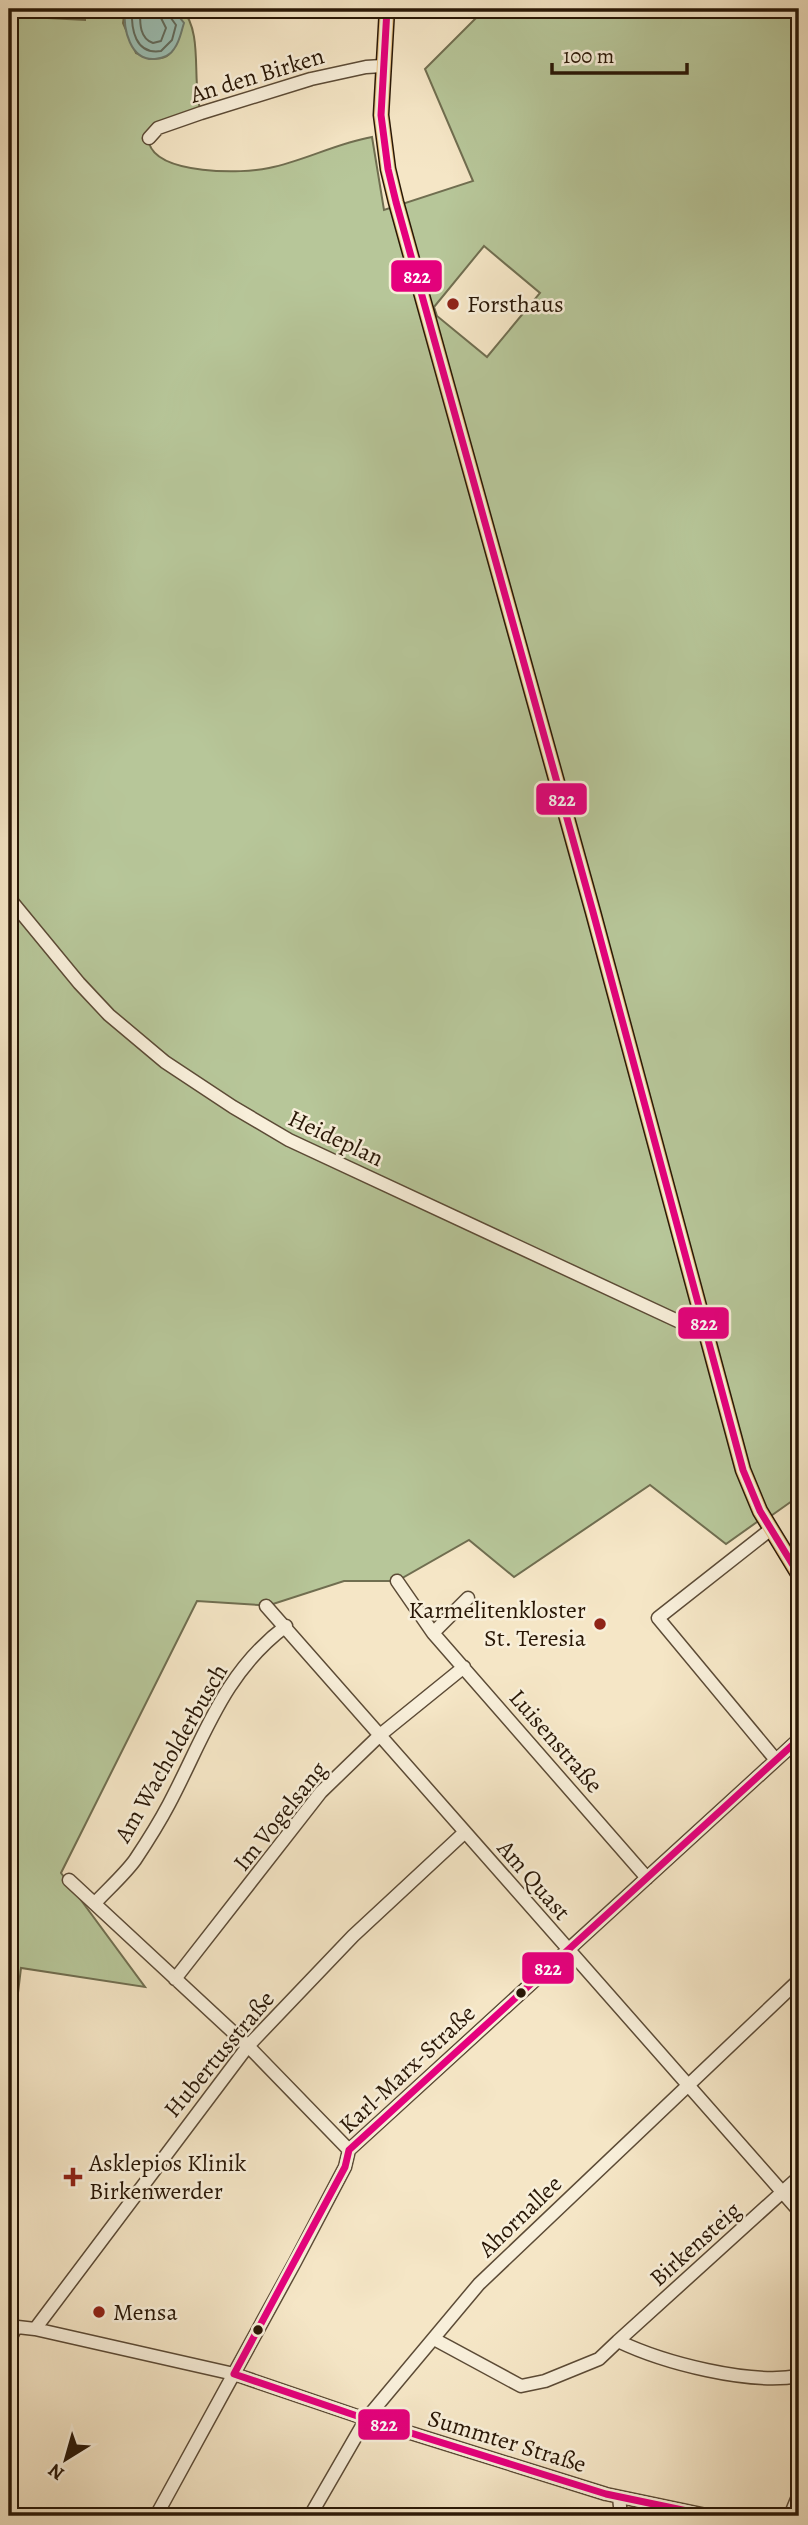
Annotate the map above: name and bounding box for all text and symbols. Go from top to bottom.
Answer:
scale bar [552,32,687,76]
street label: An den Birken [185,39,328,111]
text: 100 m [563,42,614,70]
line badge: 822 [390,259,443,293]
text: 822 [403,264,431,290]
place label: Forsthaus [467,288,564,320]
marker: Forsthaus [445,296,461,312]
line badge: 822 [535,782,588,816]
text: 822 [548,787,576,813]
street label: Heideplan [283,1102,389,1174]
line badge: 822 [677,1306,730,1340]
text: 822 [690,1311,718,1337]
place label: Karmelitenkloster St. Teresia [408,1594,587,1654]
marker: Karmelitenkloster St. Teresia [592,1616,608,1632]
street label: Am Wacholderbusch [106,1658,235,1849]
street label: Luisenstraße [502,1682,610,1800]
street label: Im Vogelsang [226,1754,334,1878]
street label: Am Quast [490,1832,578,1927]
line badge: 822 [521,1951,575,1985]
text: 822 [534,1956,562,1982]
street label: Hubertusstraße [156,1984,282,2124]
unlabelled marker [514,1986,528,2000]
street label: Karl-Marx-Straße [332,1997,482,2141]
place label: Asklepios Klinik Birkenwerder [88,2147,247,2207]
marker: Asklepios Klinik Birkenwerder [63,2167,83,2187]
street label: Ahornallee [470,2168,569,2265]
street label: Birkensteig [642,2194,748,2294]
place label: Mensa [113,2296,178,2328]
marker: Mensa [91,2304,107,2320]
unlabelled marker [251,2323,265,2337]
street label: Summter Straße [424,2402,590,2480]
line badge: 822 [357,2408,411,2441]
text: 822 [370,2412,398,2438]
north arrow [32,2424,102,2494]
text: N [43,2457,70,2486]

